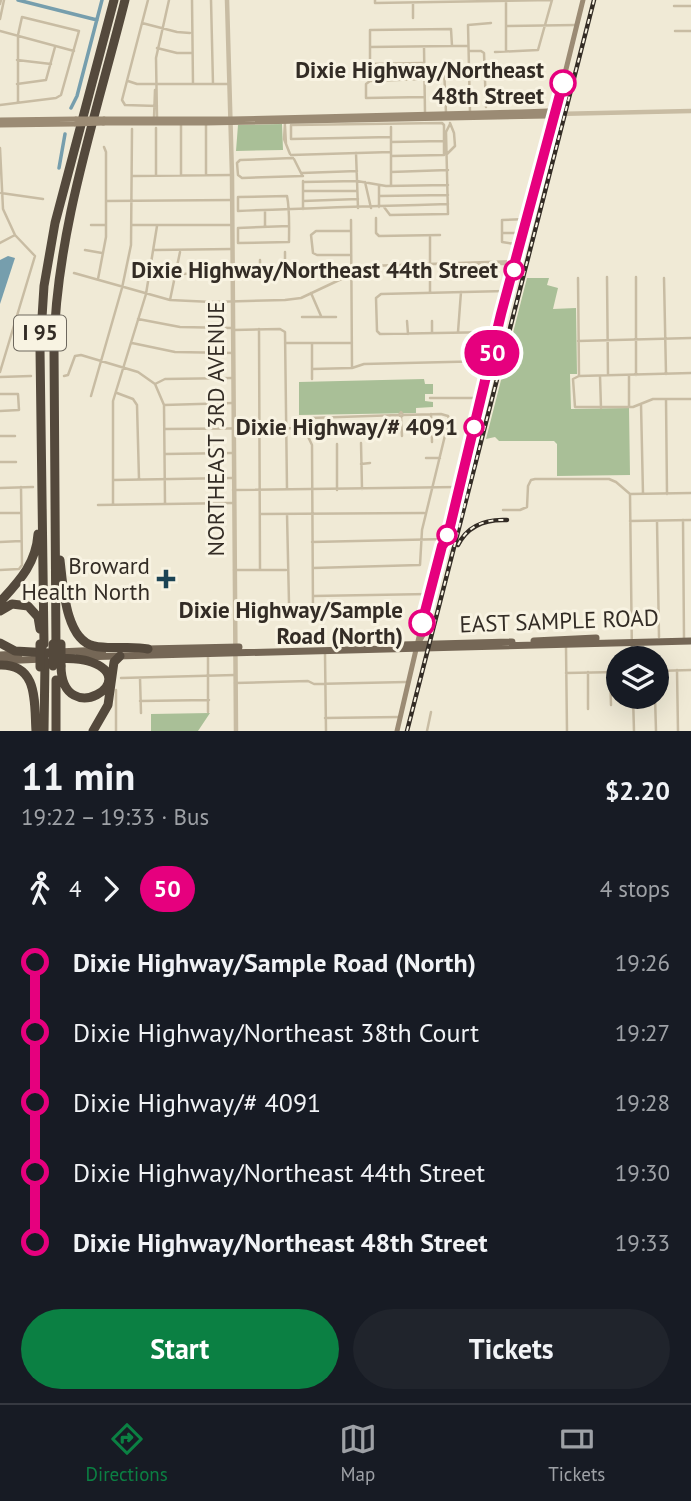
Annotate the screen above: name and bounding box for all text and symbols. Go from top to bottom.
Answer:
place label: Dixie Highway/Northeast 48th Street [295,55,544,110]
marker: Dixie Highway/Northeast 48th Street [550,70,576,96]
place label: Dixie Highway/Northeast 44th Street [131,255,498,284]
marker: Dixie Highway/Northeast 44th Street [504,260,524,280]
street label: NORTHEAST 3RD AVENUE [201,302,230,556]
road number: I 95 [14,316,66,350]
line badge: 50 [461,330,524,376]
text: 50 [478,337,506,368]
place label: Dixie Highway/# 4091 [236,412,458,441]
marker: Dixie Highway/# 4091 [464,417,484,437]
unlabelled marker [437,525,457,545]
place label: Broward Health North [22,551,150,606]
marker: Broward Health North [156,569,176,589]
place label: Dixie Highway/Sample Road (North) [179,595,403,650]
street label: EAST SAMPLE ROAD [459,603,659,638]
marker: Dixie Highway/Sample Road (North) [409,610,435,636]
map controls [606,646,669,709]
button: layers [606,646,669,709]
text: 11 min [21,751,135,800]
text: $2.20 [605,774,670,807]
text: 19:22 – 19:33 · Bus [21,802,209,831]
icon: walk [21,870,59,908]
icon: forward [92,870,130,908]
text: 50 [154,873,181,904]
text: 4 [69,874,82,903]
text: 4 stops [600,874,670,903]
text: Dixie Highway/Sample Road (North) [73,946,476,979]
text: 19:26 [615,948,670,977]
text: Dixie Highway/Northeast 38th Court [73,1016,479,1049]
text: 19:27 [615,1018,670,1047]
text: Dixie Highway/# 4091 [73,1086,321,1119]
text: 19:28 [615,1088,670,1117]
text: Dixie Highway/Northeast 44th Street [73,1156,485,1189]
text: 19:30 [615,1158,670,1187]
text: Dixie Highway/Northeast 48th Street [73,1226,488,1259]
text: 19:33 [615,1228,670,1257]
button: Start [21,1309,339,1389]
button: Tickets [353,1309,670,1389]
tab: Directions [86,1420,168,1486]
tab: Map [339,1420,377,1486]
tab: Tickets [548,1420,605,1486]

